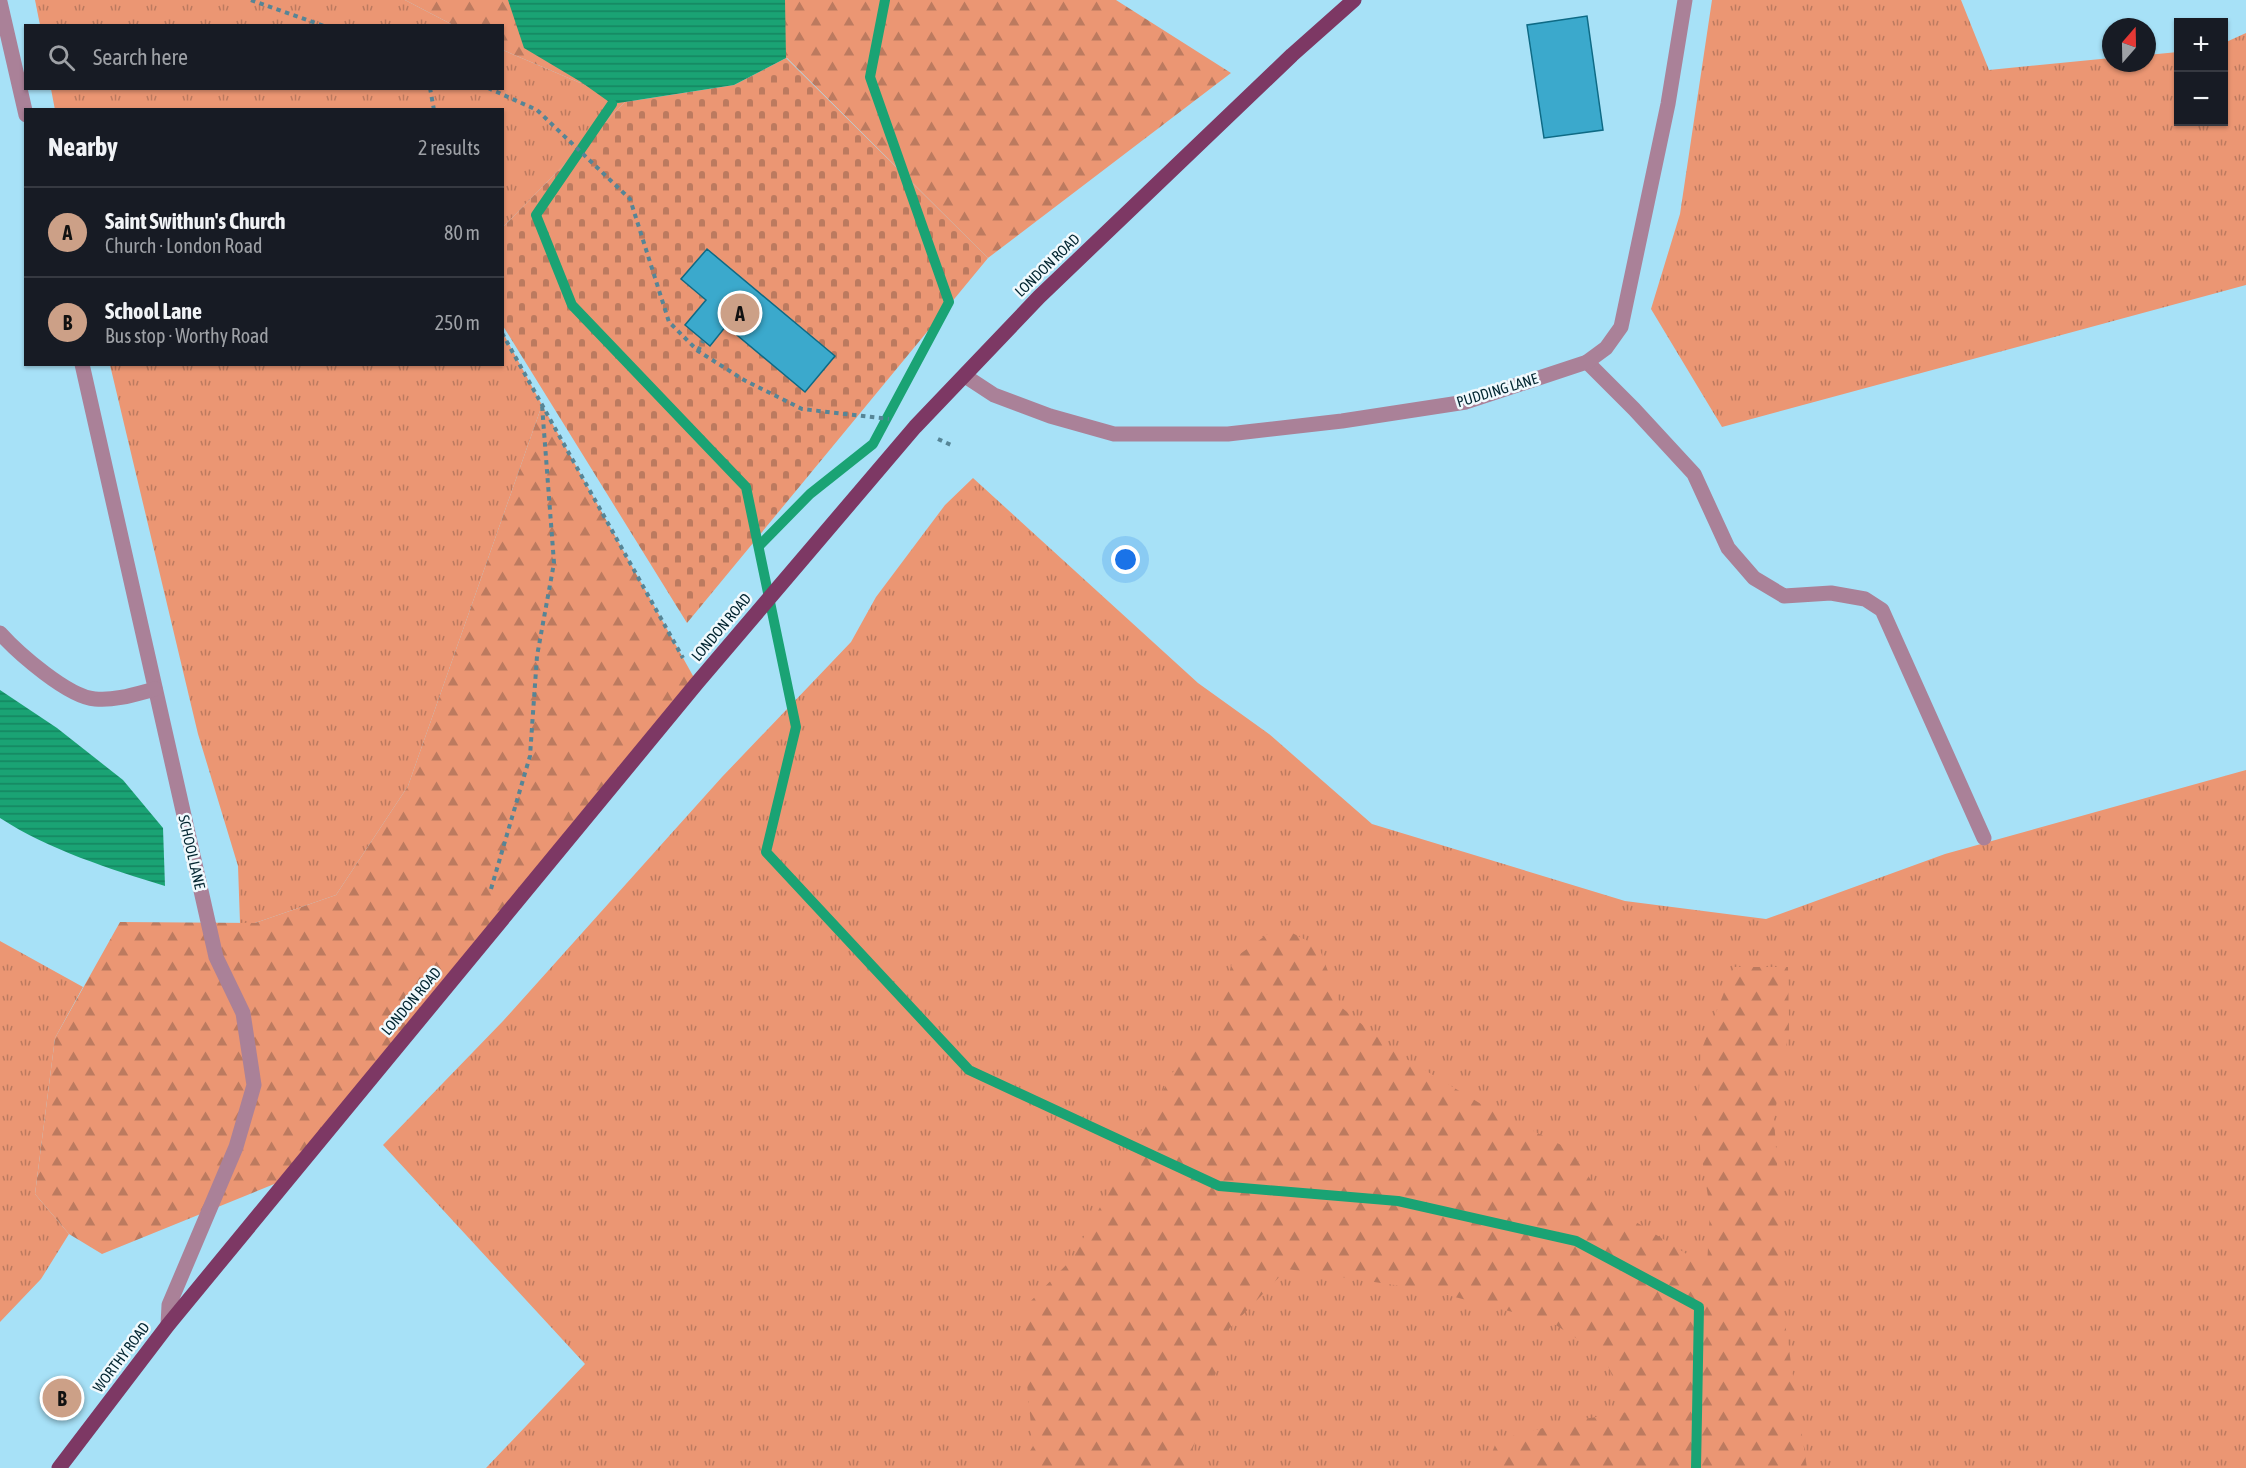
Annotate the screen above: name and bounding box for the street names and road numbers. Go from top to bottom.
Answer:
street label: LONDON ROAD [1011,230,1083,300]
street label: PUDDING LANE [1454,369,1540,410]
street label: LONDON ROAD [688,590,754,664]
street label: SCHOOL LANE [175,813,209,891]
street label: LONDON ROAD [378,964,444,1038]
street label: WORTHY ROAD [89,1319,153,1395]

